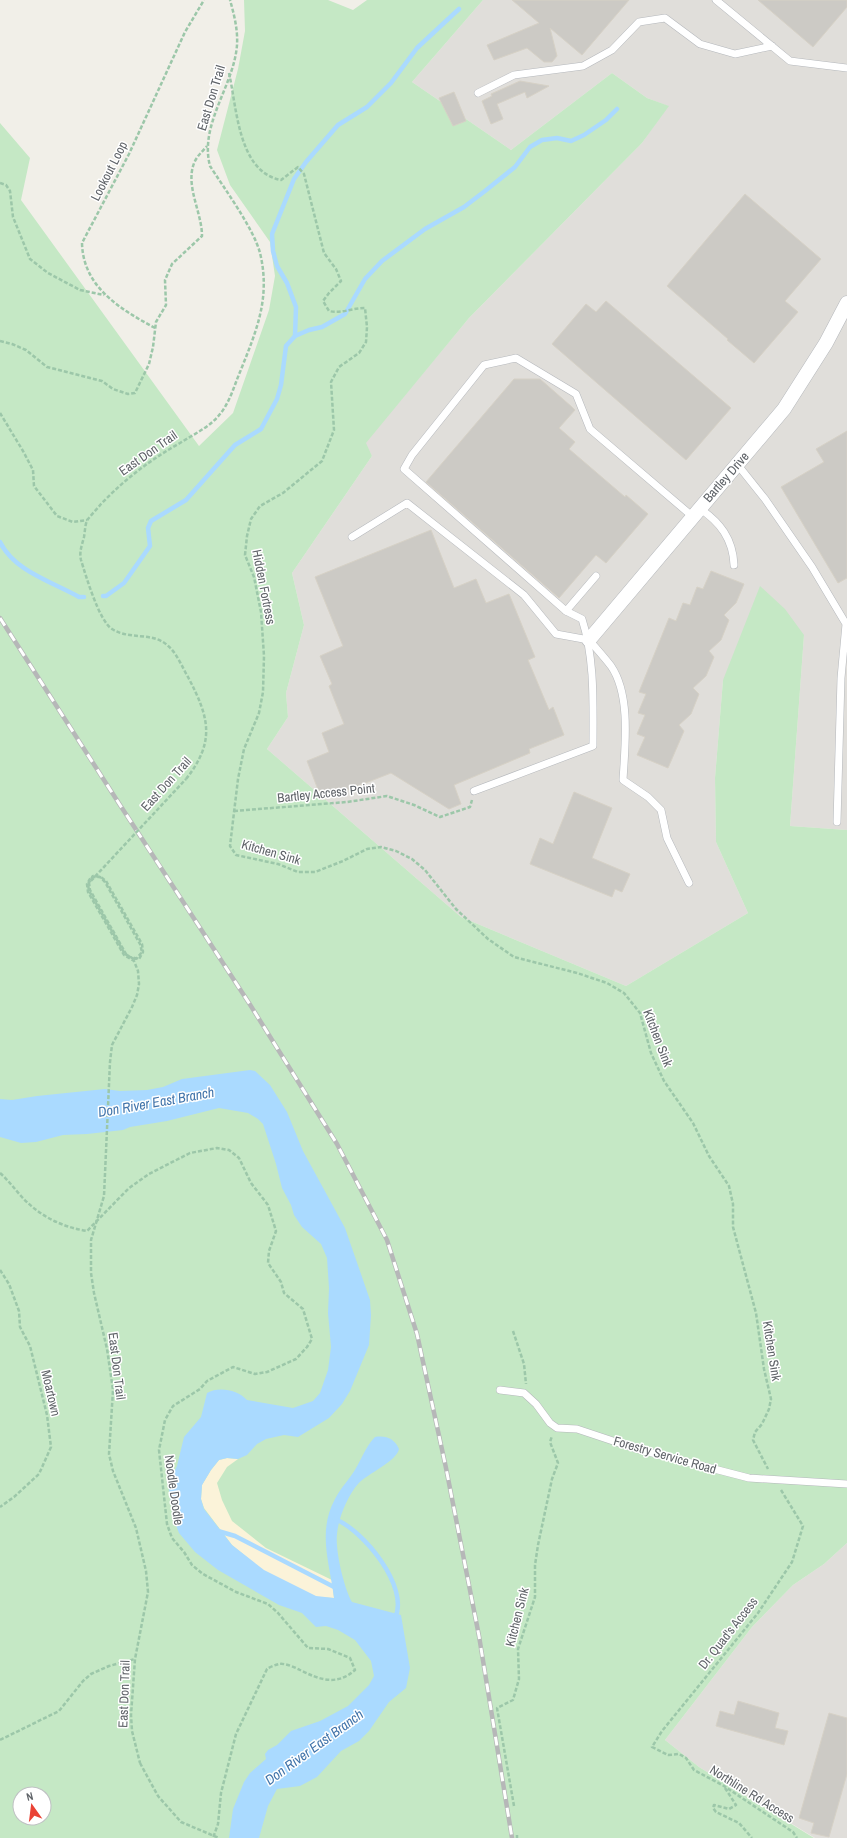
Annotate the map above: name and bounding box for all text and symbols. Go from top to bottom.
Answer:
street label: East Don Trail [193,63,229,133]
street label: Lookout Loop [87,138,131,204]
street label: East Don Trail [115,427,181,479]
street label: Bartley Drive [699,448,753,506]
street label: Hidden Fortress [248,548,280,626]
street label: East Don Trail [137,753,195,815]
street label: Bartley Access Point [276,779,376,807]
street label: Kitchen Sink [240,835,303,869]
street label: Kitchen Sink [639,1007,677,1070]
water label: Don River East Branch [97,1083,215,1121]
street label: Kitchen Sink [759,1320,785,1383]
street label: East Don Trail [104,1331,130,1401]
street label: Moartown [37,1368,65,1418]
street label: Forestry Service Road [612,1432,718,1478]
street label: Noodle Doodle [161,1454,187,1526]
street label: Kitchen Sink [501,1585,533,1648]
street label: Dr. Quad's Access [695,1594,761,1672]
street label: East Don Trail [114,1660,134,1728]
water label: Don River East Branch [261,1705,367,1789]
street label: Northline Rd Access [707,1761,797,1827]
north arrow [12,1786,52,1826]
text: N [25,1789,34,1804]

